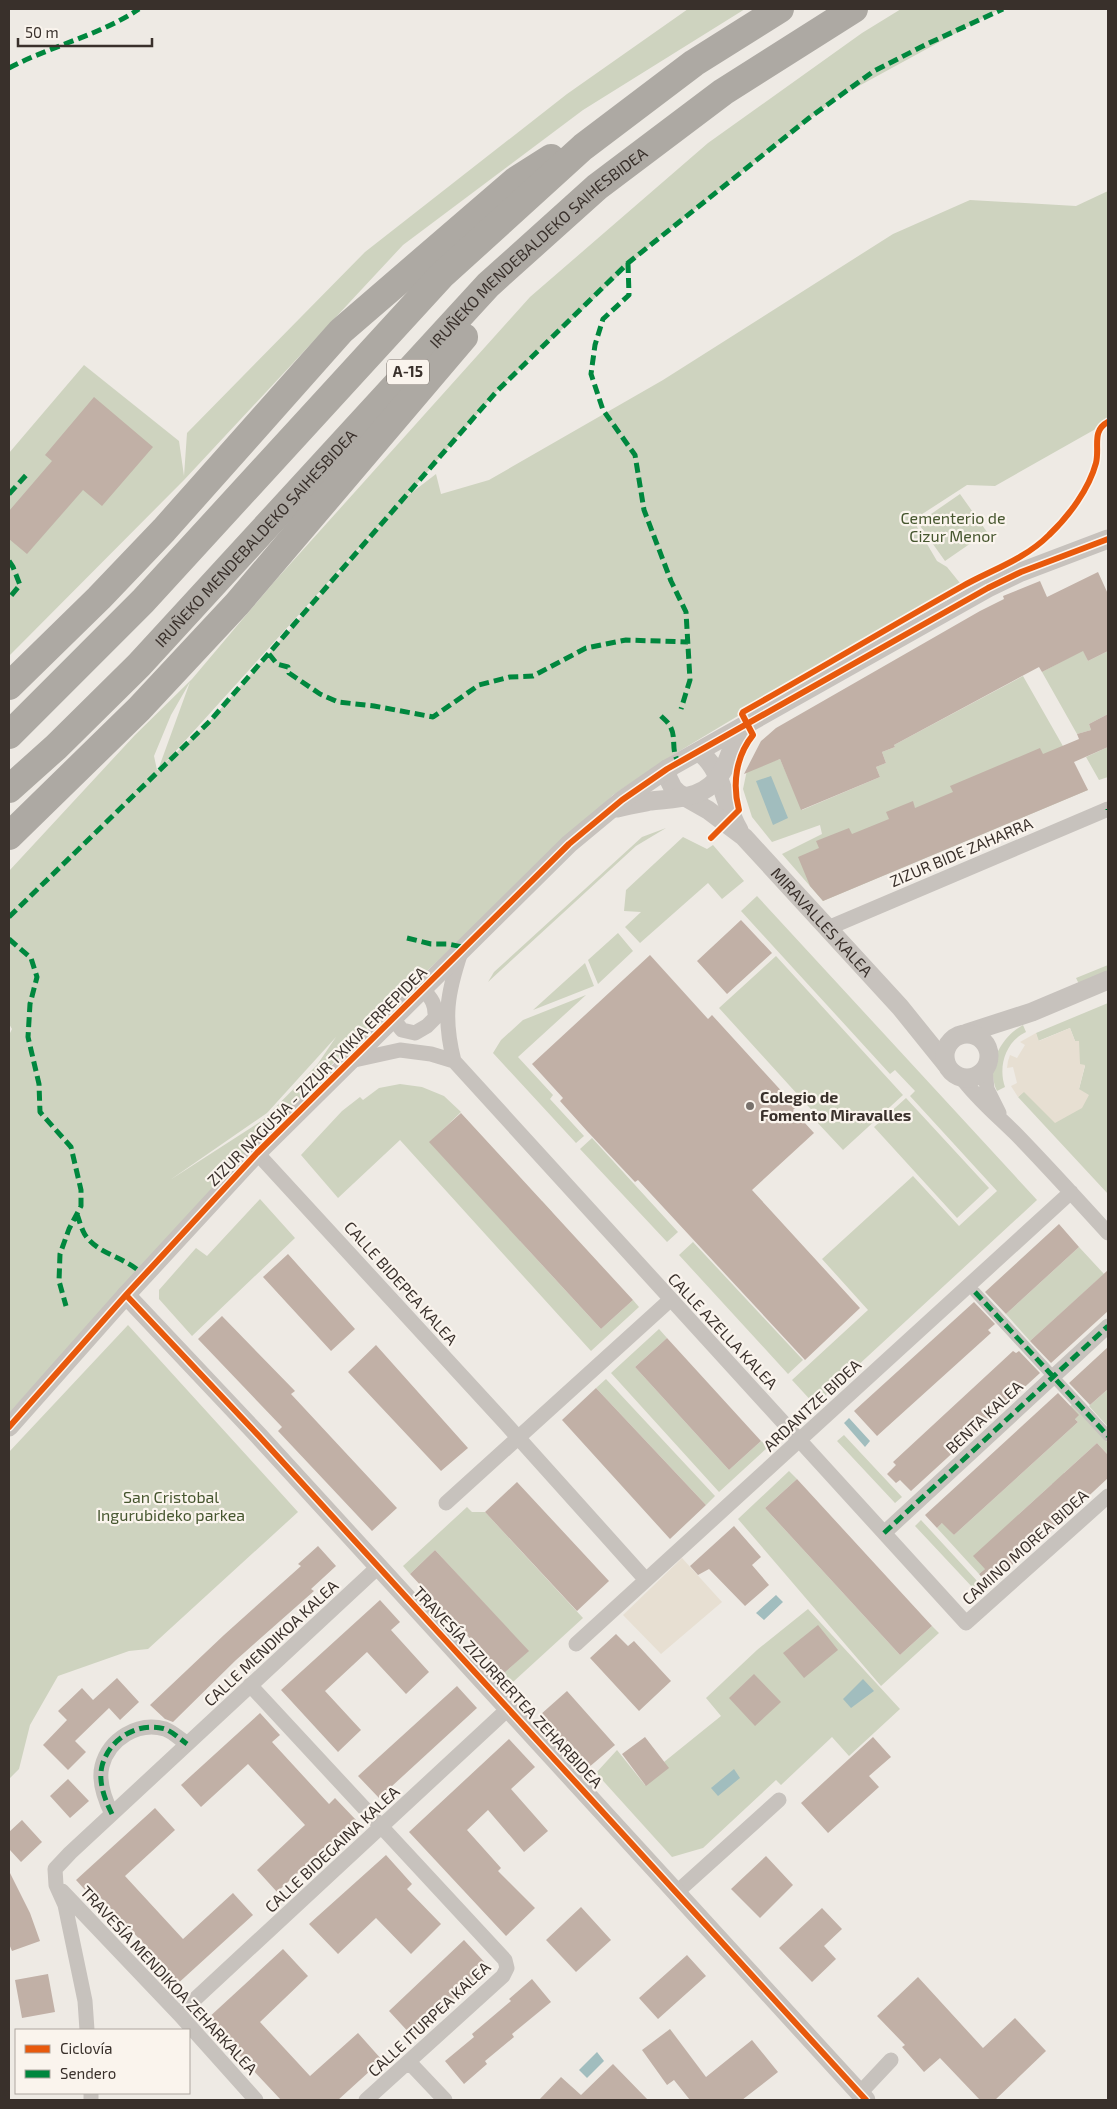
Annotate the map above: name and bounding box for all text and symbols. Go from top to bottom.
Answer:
scale bar [18,15,151,47]
text: 50 m [25,23,59,41]
street label: IRUÑEKO MENDEBALDEKO SAIHESBIDEA [425,143,651,352]
road number: A-15 [387,360,429,384]
street label: IRUÑEKO MENDEBALDEKO SAIHESBIDEA [150,425,360,651]
park label: Cementerio de Cizur Menor [900,508,1006,545]
street label: ZIZUR BIDE ZAHARRA [887,813,1035,890]
street label: MIRAVALLES KALEA [767,863,877,980]
street label: ZIZUR NAGUSIA - ZIZUR TXIKIA ERREPIDEA [203,962,430,1189]
place label: Colegio de Fomento Miravalles [760,1087,911,1124]
marker: Colegio de Fomento Miravalles [744,1100,756,1112]
street label: CALLE BIDEPEA KALEA [341,1217,462,1348]
street label: CALLE AZELLA KALEA [665,1269,782,1393]
street label: ARDANTZE BIDEA [759,1355,864,1455]
street label: BENTA KALEA [941,1376,1026,1457]
street label: CAMINO MOREA BIDEA [958,1485,1092,1608]
park label: San Cristobal Ingurubideko parkea [97,1487,245,1524]
street label: CALLE MENDIKOA KALEA [200,1575,342,1710]
street label: TRAVESÍA ZIZURRERTEA ZEHARBIDEA [410,1582,607,1791]
street label: CALLE BIDEGAINA KALEA [261,1781,403,1916]
street label: TRAVESÍA MENDIKOA ZEHARKALEA [77,1882,262,2078]
street label: CALLE ITURPEA KALEA [364,1957,494,2080]
legend [15,2029,190,2094]
text: Ciclovía [60,2039,112,2057]
text: Sendero [60,2064,116,2082]

